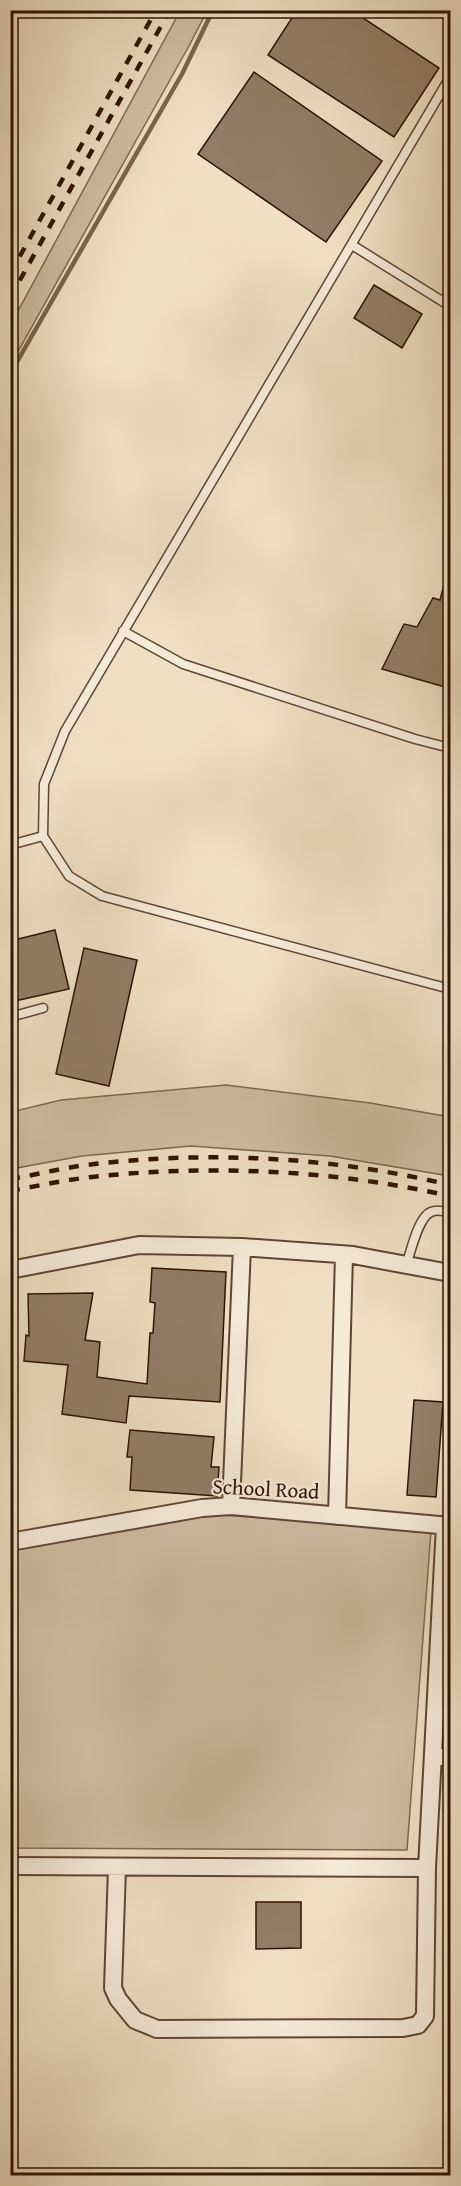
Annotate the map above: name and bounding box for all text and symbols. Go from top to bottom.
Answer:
street label: School Road [212,1470,321,1507]

